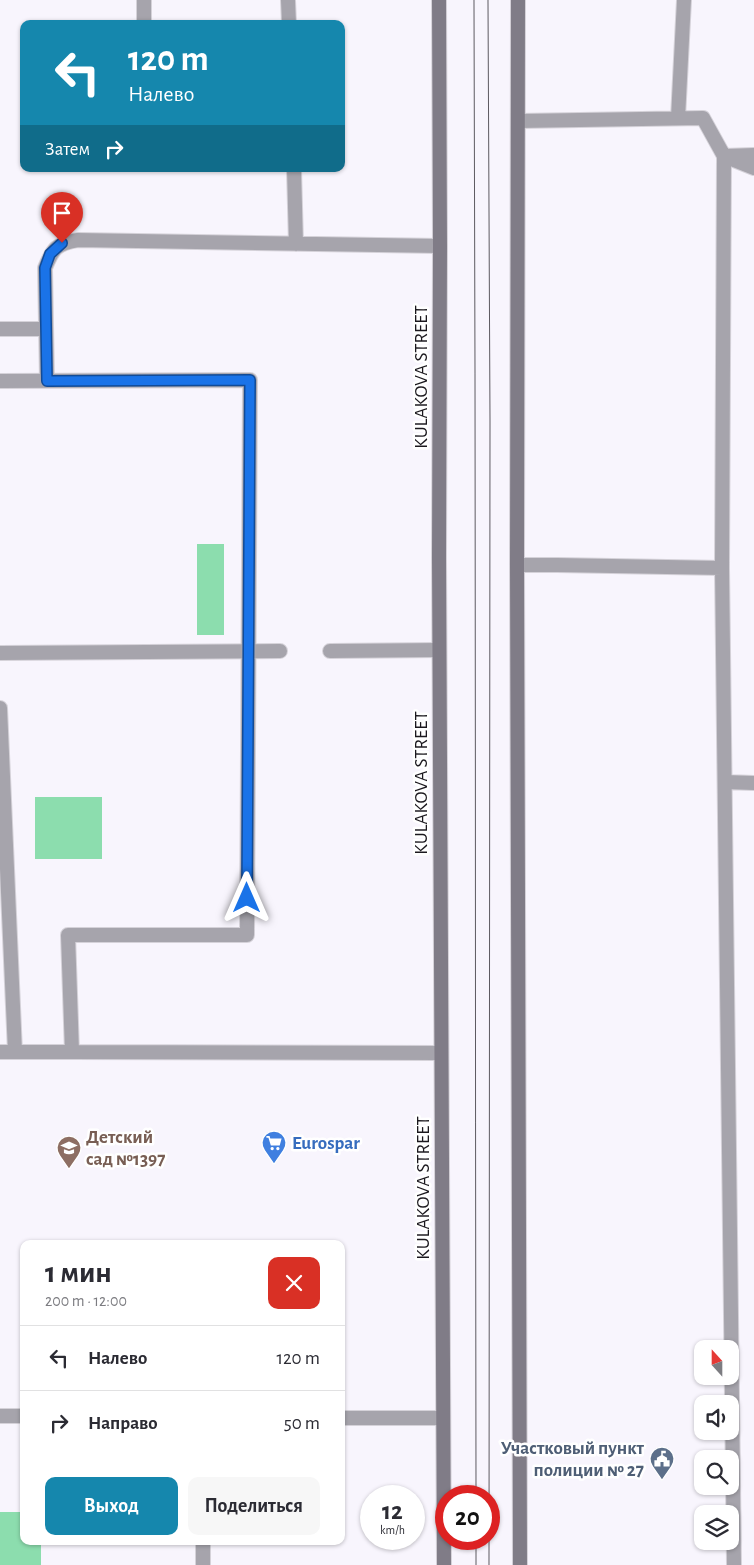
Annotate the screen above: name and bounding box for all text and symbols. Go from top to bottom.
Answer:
icon: left [45,40,110,105]
text: 120 m [128,42,209,77]
text: Налево [128,83,194,105]
icon: right [100,135,128,163]
text: Затем [45,140,90,159]
pin [41,192,83,243]
icon: arrive [48,199,76,227]
street label: KULAKOVA STREET [412,305,431,449]
street label: KULAKOVA STREET [412,711,431,855]
position arrow [220,871,272,923]
street label: KULAKOVA STREET [414,1116,433,1260]
place label: Детский сад №1397 [86,1128,165,1169]
supermarket icon: Eurospar [261,1130,287,1164]
place label: Eurospar [292,1134,360,1153]
school or university icon: Детский сад №1397 [56,1135,82,1169]
button: close [268,1257,320,1309]
text: 1 мин [45,1258,112,1288]
text: 200 m · 12:00 [45,1293,127,1309]
north arrow [694,1340,739,1385]
map controls [694,1340,739,1550]
icon: left [45,1344,73,1372]
text: Налево [88,1349,147,1368]
text: 120 m [276,1349,320,1368]
button: sound [694,1395,739,1440]
icon: right [45,1409,73,1437]
text: Направо [88,1414,158,1433]
text: 50 m [284,1414,320,1433]
place label: Участковый пункт полиции № 27 [501,1439,645,1480]
public building icon: Участковый пункт полиции № 27 [649,1446,675,1480]
button: search [694,1450,739,1495]
button: Выход [45,1477,178,1535]
button: Поделиться [188,1477,320,1535]
speed limit sign: 20 [435,1485,500,1550]
text: 12 [382,1499,403,1524]
button: layers [694,1505,739,1550]
text: km/h [380,1524,405,1536]

